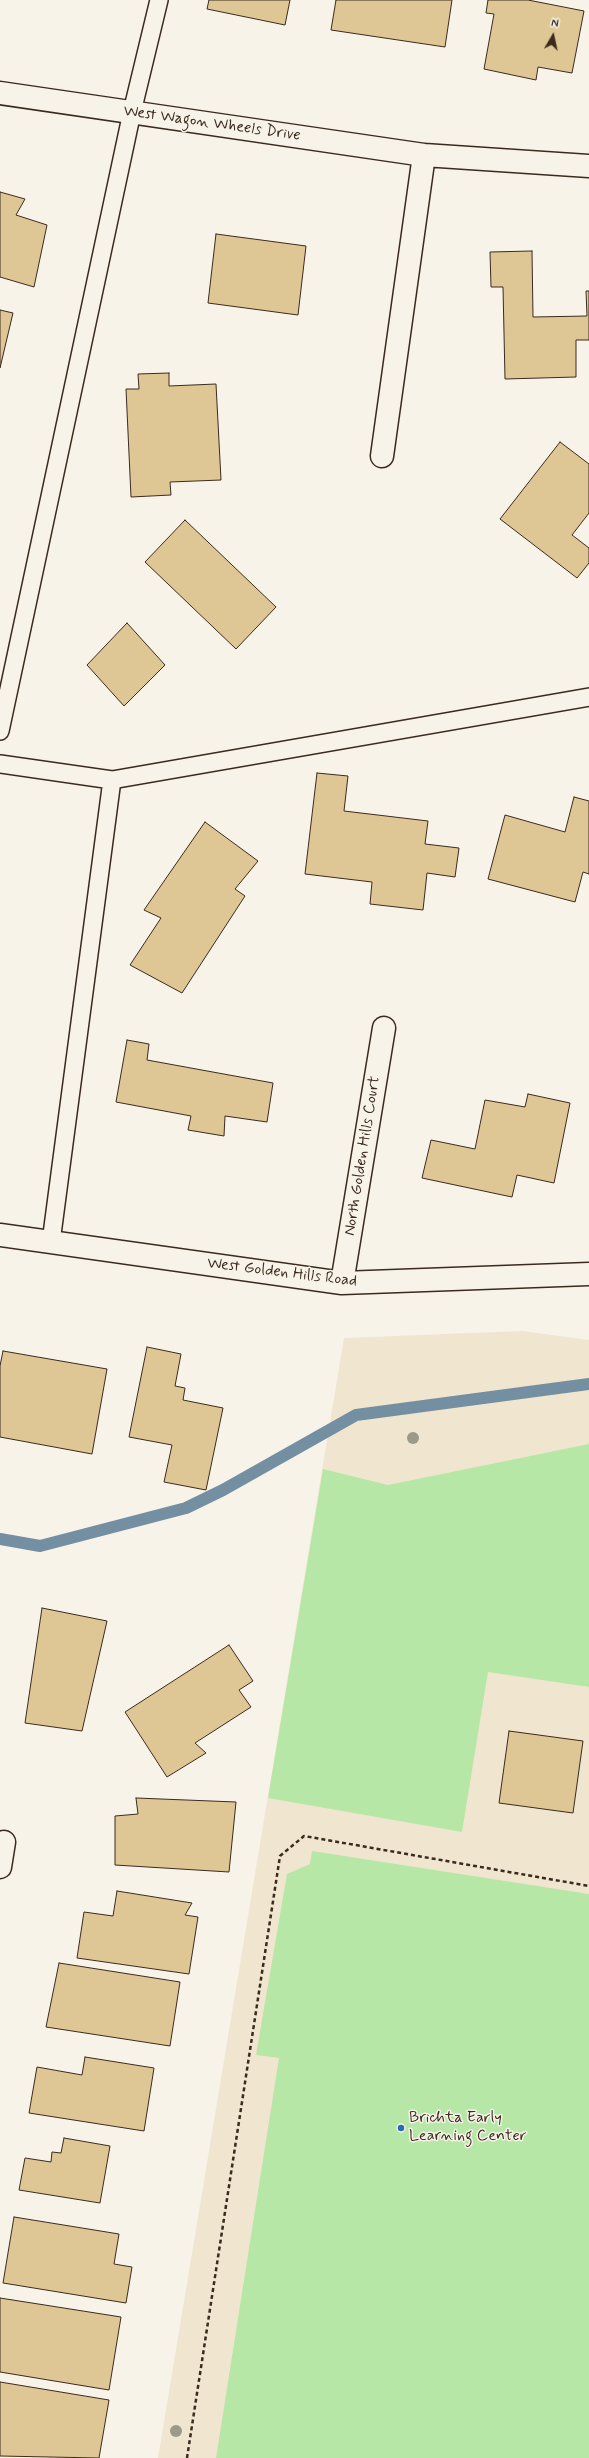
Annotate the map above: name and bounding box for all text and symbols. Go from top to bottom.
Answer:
north arrow [533,16,573,56]
text: N [550,17,560,32]
street label: West Wagon Wheels Drive [122,102,302,146]
street label: North Golden Hills Court [341,1075,385,1237]
street label: West Golden Hills Road [206,1254,358,1292]
place label: Brichta Early Learning Center [409,2109,526,2147]
marker: Brichta Early Learning Center [396,2123,406,2133]

